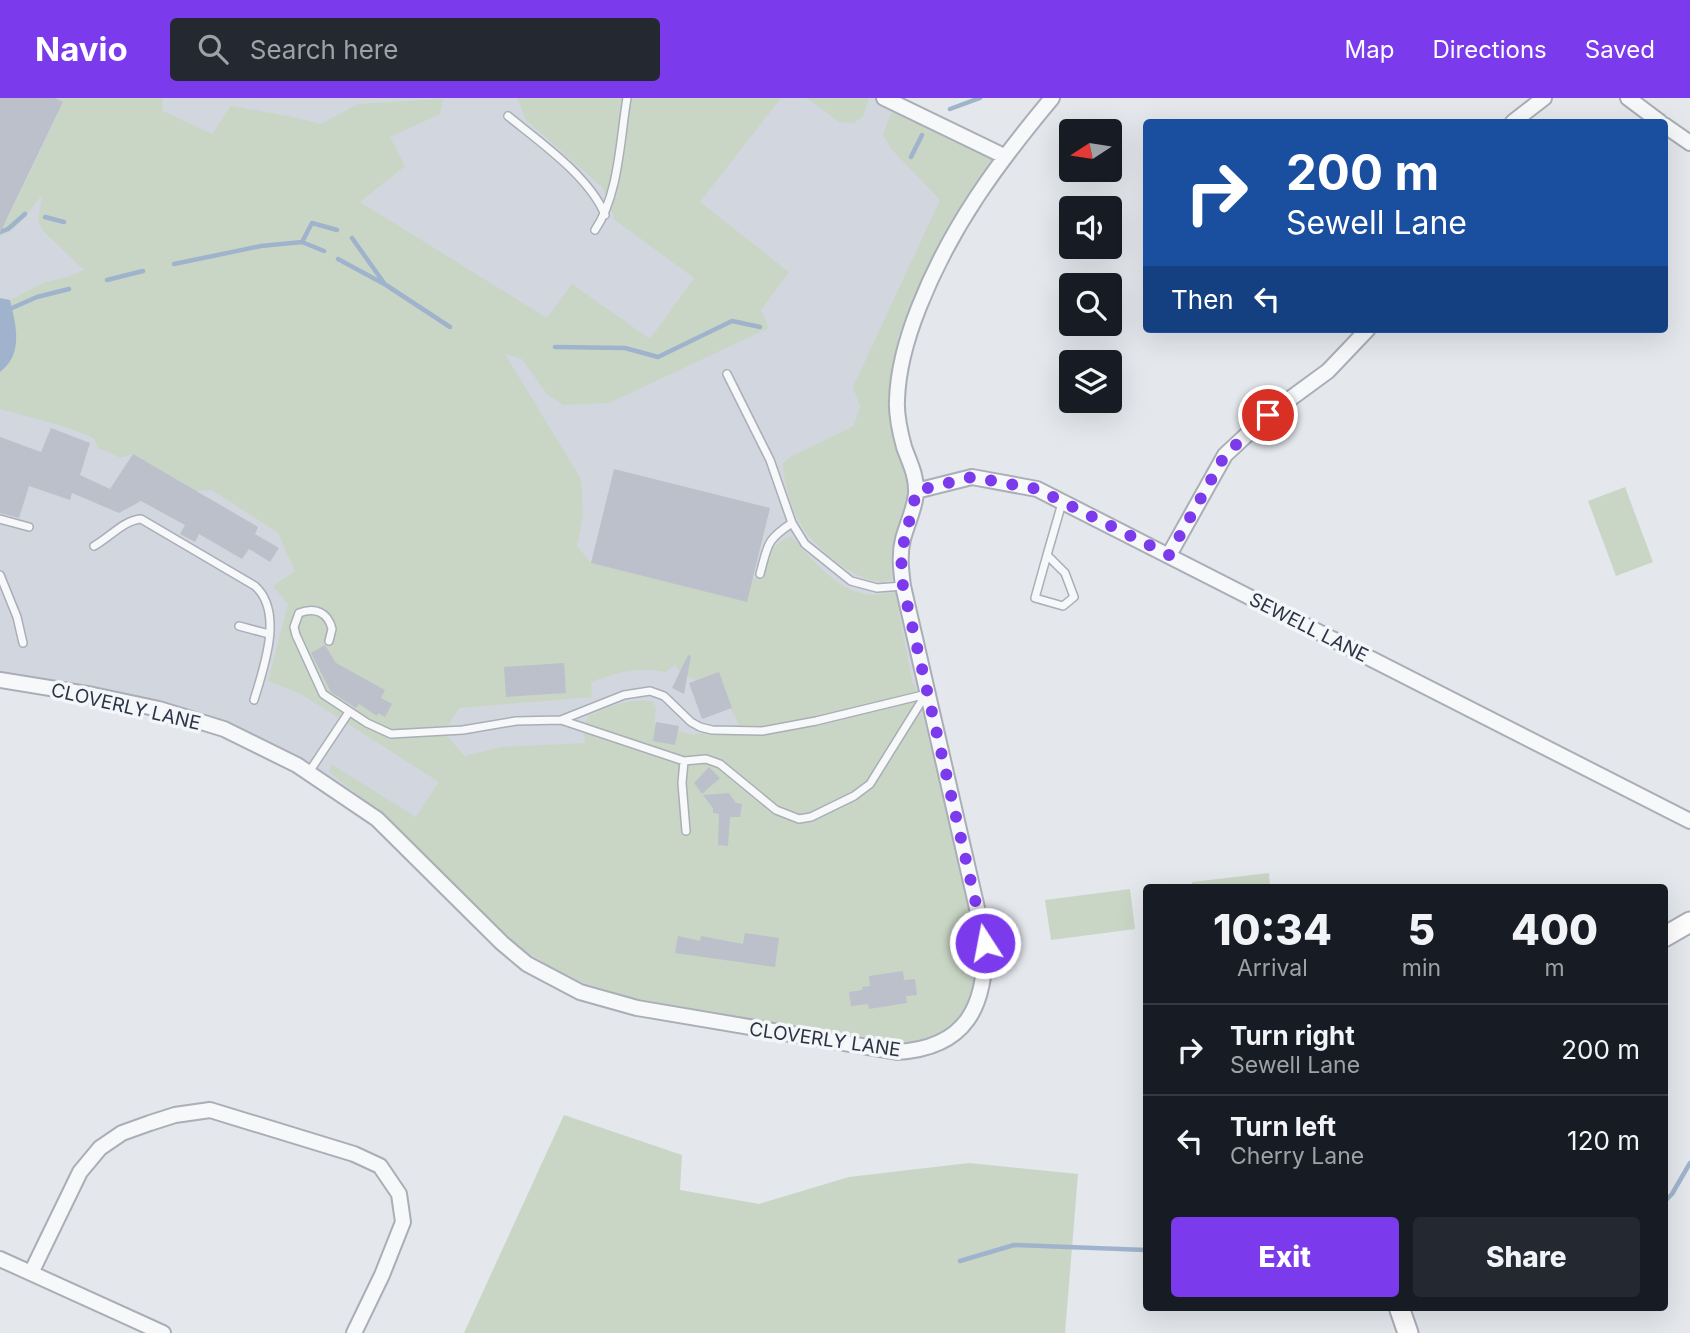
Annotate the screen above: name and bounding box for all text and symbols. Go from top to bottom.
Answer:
search box [170,18,660,81]
text: Navio [35,29,128,69]
icon: search [194,30,232,68]
text: Search here [250,34,398,65]
text: Map [1345,35,1394,64]
text: Directions [1432,35,1547,64]
text: Saved [1585,35,1655,64]
north arrow [1059,119,1122,182]
map controls [1059,119,1122,413]
text: 200 m [1286,143,1439,202]
icon: right [1171,147,1262,238]
button: sound [1059,196,1122,259]
text: Sewell Lane [1286,203,1467,242]
button: search [1059,273,1122,336]
icon: left [1248,280,1286,318]
text: Then [1171,284,1234,315]
button: layers [1059,350,1122,413]
pin [1238,385,1298,445]
icon: arrive [1249,396,1287,434]
street label: SEWELL LANE [1246,588,1372,667]
street label: CLOVERLY LANE [49,678,203,735]
text: 10:34 [1213,904,1332,955]
text: 5 [1408,904,1435,955]
text: 400 [1511,904,1598,955]
position arrow [948,906,1022,980]
text: Arrival [1237,954,1308,982]
text: min [1402,954,1441,982]
text: m [1544,954,1565,982]
street label: CLOVERLY LANE [748,1017,902,1062]
text: Turn right [1230,1020,1355,1051]
icon: right [1171,1031,1209,1069]
text: 200 m [1561,1034,1640,1065]
text: Sewell Lane [1230,1051,1360,1079]
text: Turn left [1230,1111,1336,1142]
icon: left [1171,1122,1209,1160]
text: 120 m [1567,1125,1640,1156]
text: Cherry Lane [1230,1142,1364,1170]
button: Exit [1171,1217,1399,1297]
button: Share [1413,1217,1640,1297]

